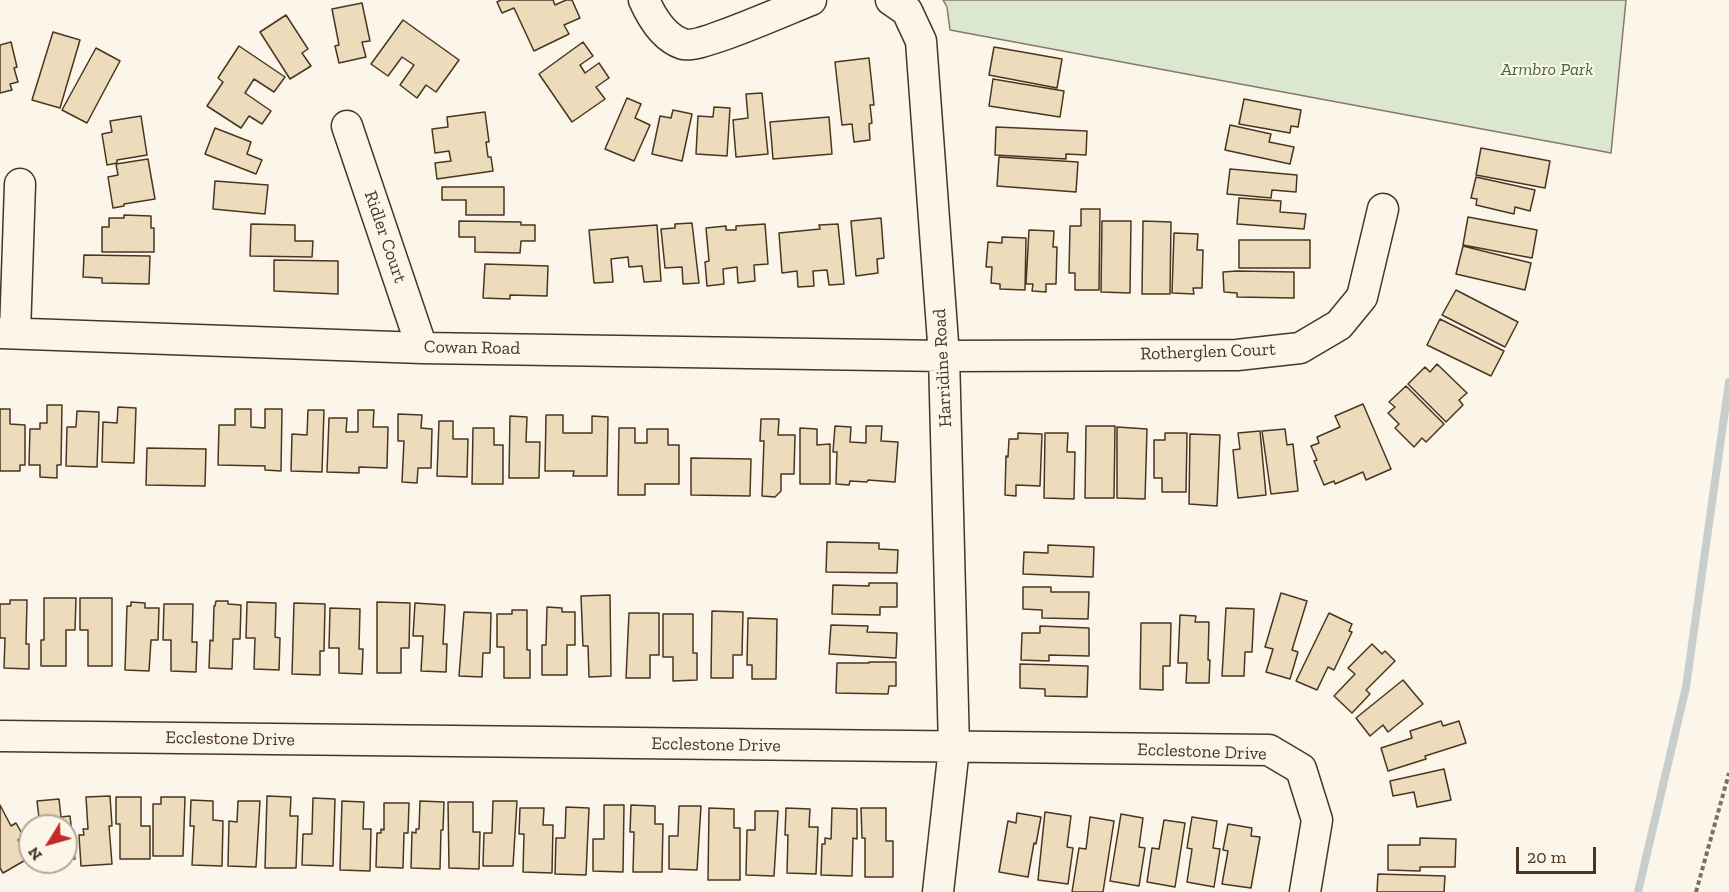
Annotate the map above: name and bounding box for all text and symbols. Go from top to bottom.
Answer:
park label: Armbro Park [1501,59,1593,81]
street label: Ridler Court [359,188,411,286]
street label: Harridine Road [929,308,957,428]
street label: Cowan Road [424,336,520,360]
street label: Rotherglen Court [1140,339,1276,365]
street label: Ecclestone Drive [165,727,295,751]
street label: Ecclestone Drive [651,733,781,757]
street label: Ecclestone Drive [1137,739,1267,765]
north arrow [18,814,78,874]
scale bar [1519,835,1598,873]
text: N [24,843,46,865]
text: 20 m [1527,846,1566,868]

